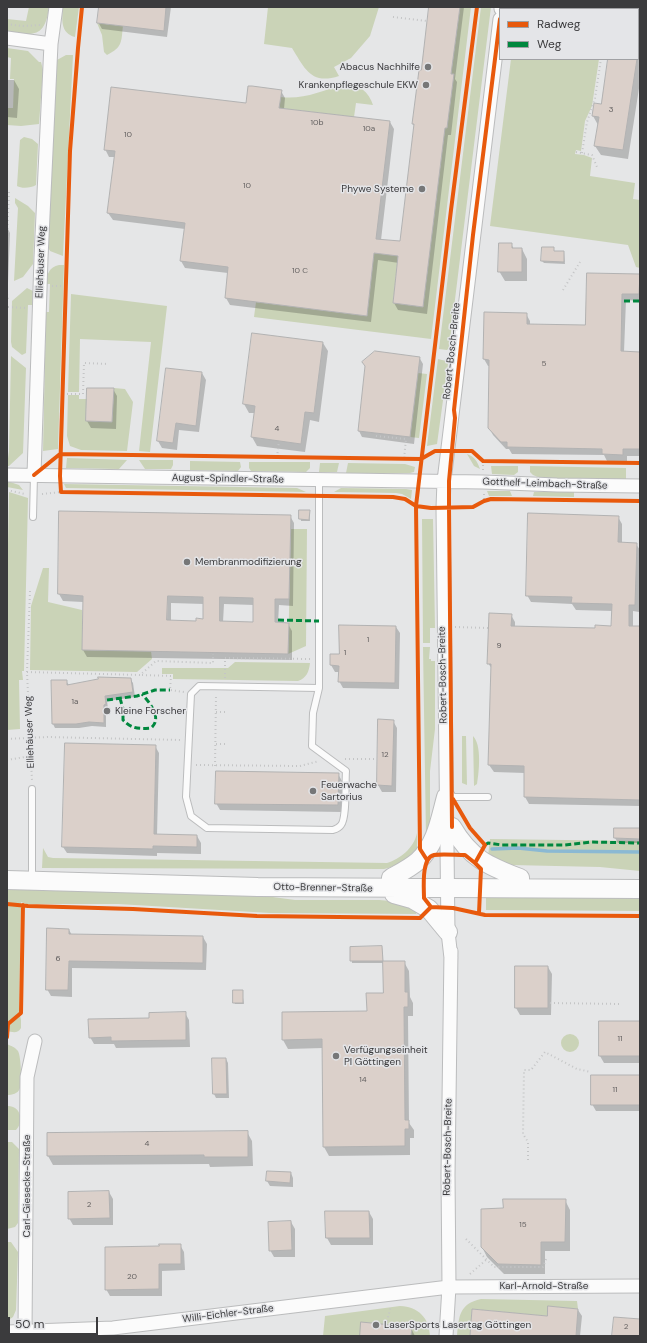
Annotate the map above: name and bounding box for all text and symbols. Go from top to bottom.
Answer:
legend [499,8,639,60]
text: Radweg [537,16,580,32]
text: Weg [537,36,561,52]
place label: Abacus Nachhilfe [339,61,420,73]
marker: Abacus Nachhilfe [423,62,433,72]
place label: Krankenpflegeschule EKW [299,79,418,91]
marker: Krankenpflegeschule EKW [421,80,431,90]
house number: 3 [609,105,613,115]
house number: 10b [311,118,323,128]
house number: 10a [363,124,375,134]
house number: 10 [124,130,132,140]
house number: 10 [243,181,251,191]
place label: Phywe Systeme [341,183,414,195]
marker: Phywe Systeme [417,184,427,194]
street label: Elliehäuser Weg [34,226,48,298]
house number: 10 C [292,266,308,276]
street label: Robert-Bosch-Breite [441,302,463,400]
house number: 5 [542,359,546,369]
house number: 4 [275,424,279,434]
street label: August-Spindler-Straße [172,472,284,486]
street label: Gotthelf-Leimbach-Straße [482,476,608,492]
place label: Membranmodifizierung [195,556,302,568]
marker: Membranmodifizierung [182,557,192,567]
street label: Robert-Bosch-Breite [436,626,450,724]
house number: 1 [367,635,369,645]
house number: 9 [496,641,502,651]
house number: 1 [344,648,346,658]
street label: Elliehäuser Weg [23,696,37,768]
house number: 1a [72,697,78,707]
place label: Kleine Forscher [115,705,186,717]
marker: Kleine Forscher [102,706,112,716]
house number: 12 [381,750,389,760]
place label: Feuerwache Sartorius [321,779,377,802]
marker: Feuerwache Sartorius [308,786,318,796]
street label: Otto-Brenner-Straße [273,881,373,895]
house number: 6 [55,954,61,964]
house number: 11 [618,1034,622,1044]
place label: Verfügungseinheit PI Göttingen [344,1044,428,1068]
marker: Verfügungseinheit PI Göttingen [331,1051,341,1061]
house number: 14 [359,1075,367,1085]
house number: 11 [613,1085,617,1095]
street label: Robert-Bosch-Breite [441,1098,455,1196]
street label: Carl-Giesecke-Straße [21,1135,33,1237]
house number: 4 [145,1139,149,1149]
house number: 2 [87,1200,91,1210]
house number: 15 [519,1220,527,1230]
house number: 20 [127,1272,137,1282]
street label: Karl-Arnold-Straße [499,1280,589,1292]
street label: Willi-Eichler-Straße [182,1302,274,1326]
scale bar [10,1309,100,1335]
text: 50 m [15,1316,44,1332]
place label: LaserSports Lasertag Göttingen [384,1319,531,1331]
marker: LaserSports Lasertag Göttingen [371,1320,381,1330]
house number: 2 [624,1322,628,1332]

